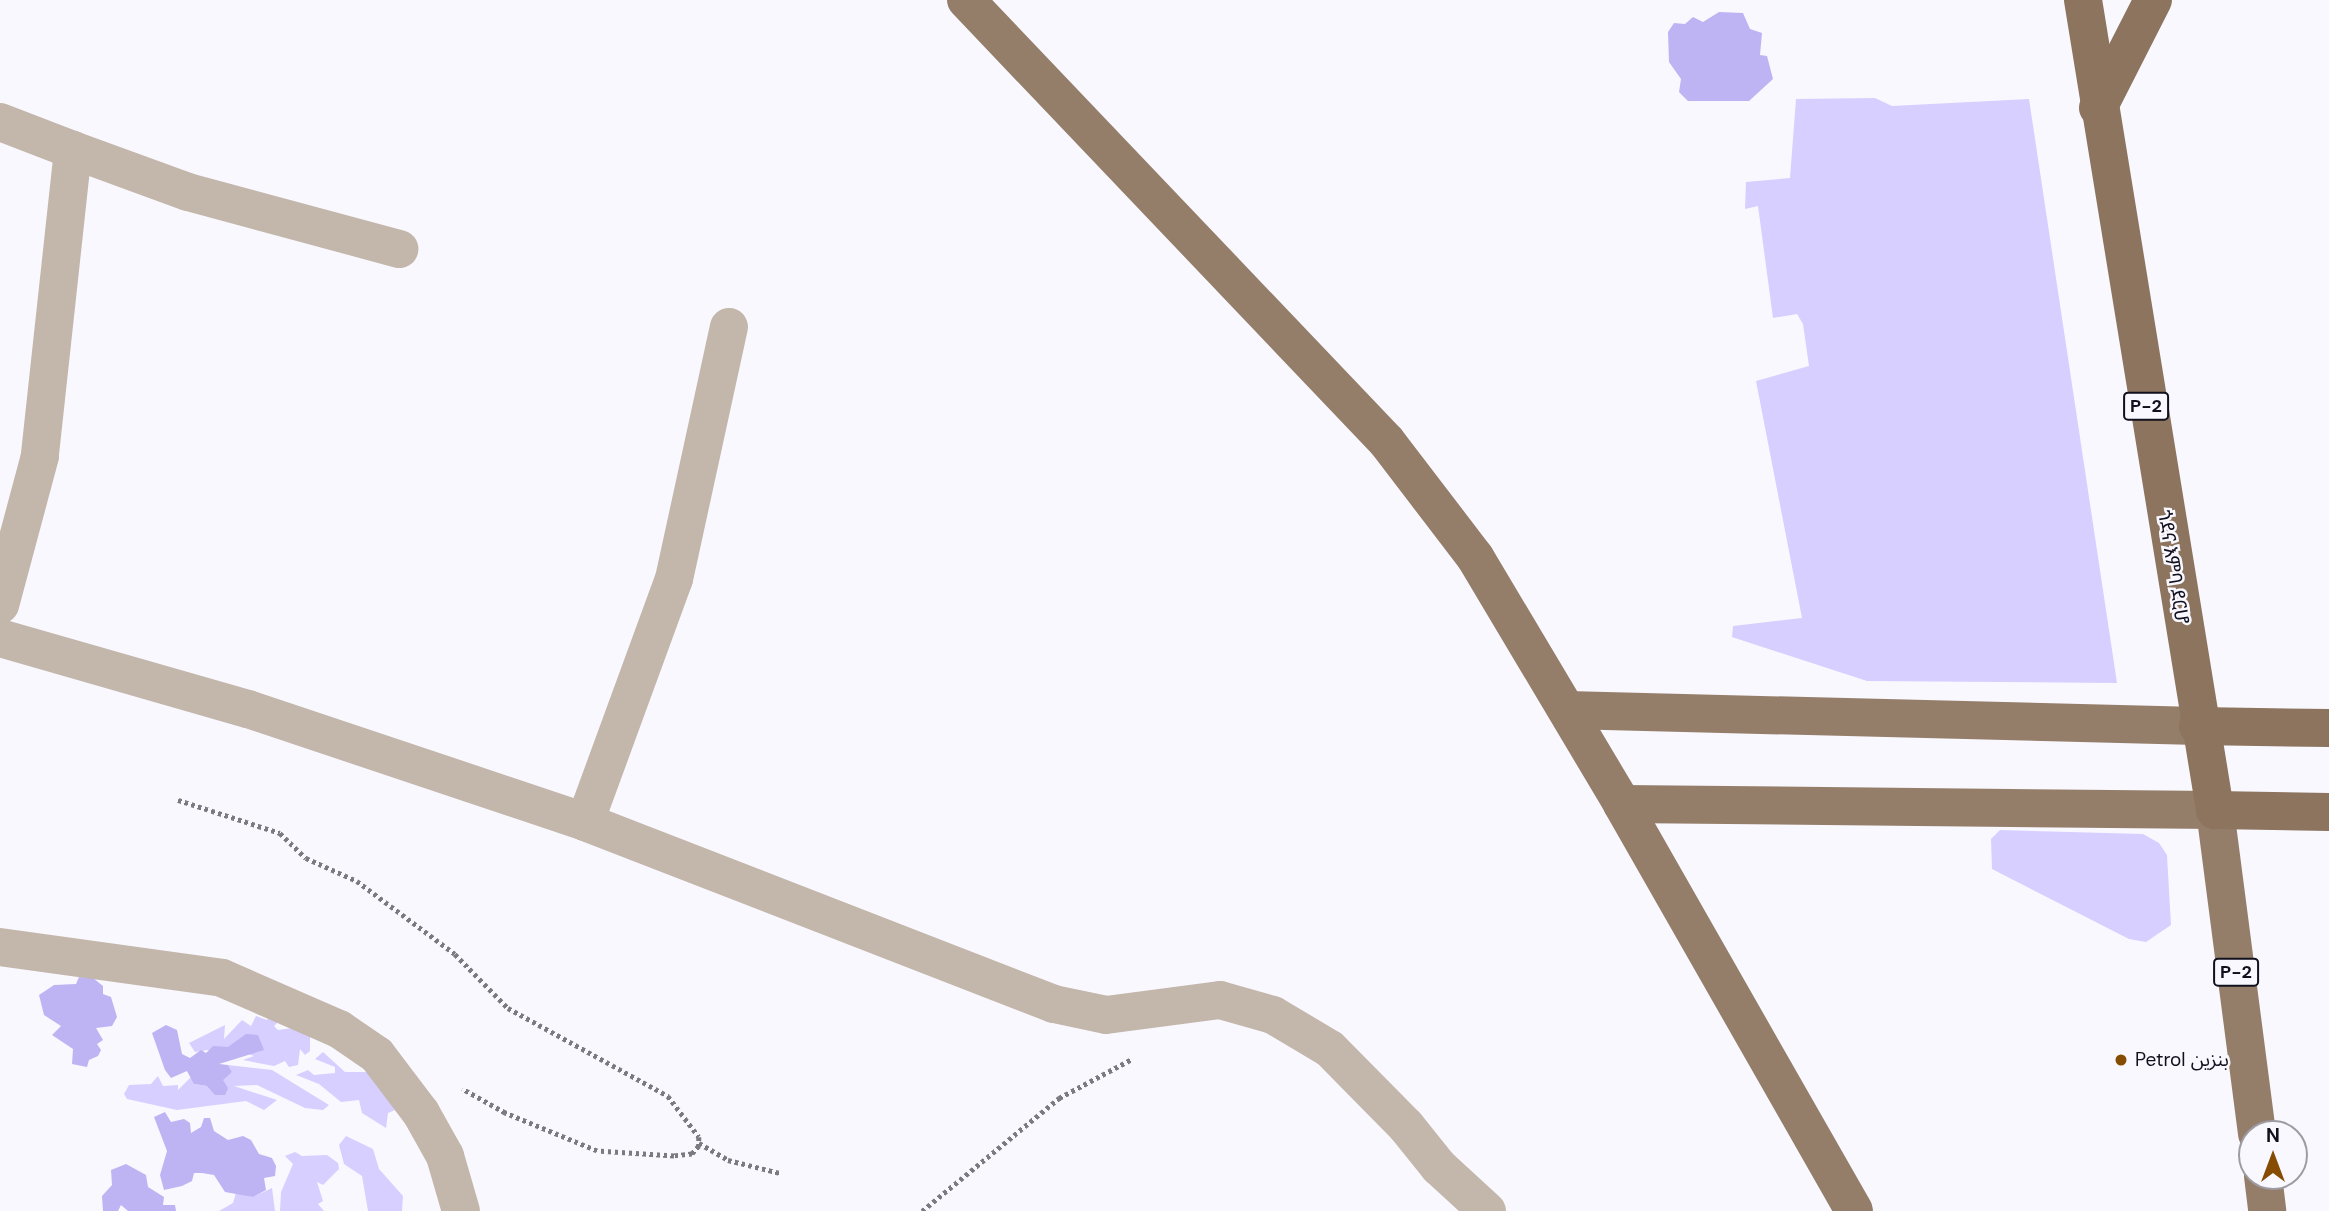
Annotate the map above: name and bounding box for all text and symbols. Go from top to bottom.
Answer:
road number: P-2 [2122,392,2170,420]
street label: ጎደና እምባ ደርሆ [2153,508,2193,626]
road number: P-2 [2212,958,2260,987]
place label: Petrol بنزين [2135,1049,2229,1071]
marker: Petrol بنزين [2113,1052,2129,1068]
north arrow [2238,1120,2308,1190]
text: N [2266,1123,2280,1148]

